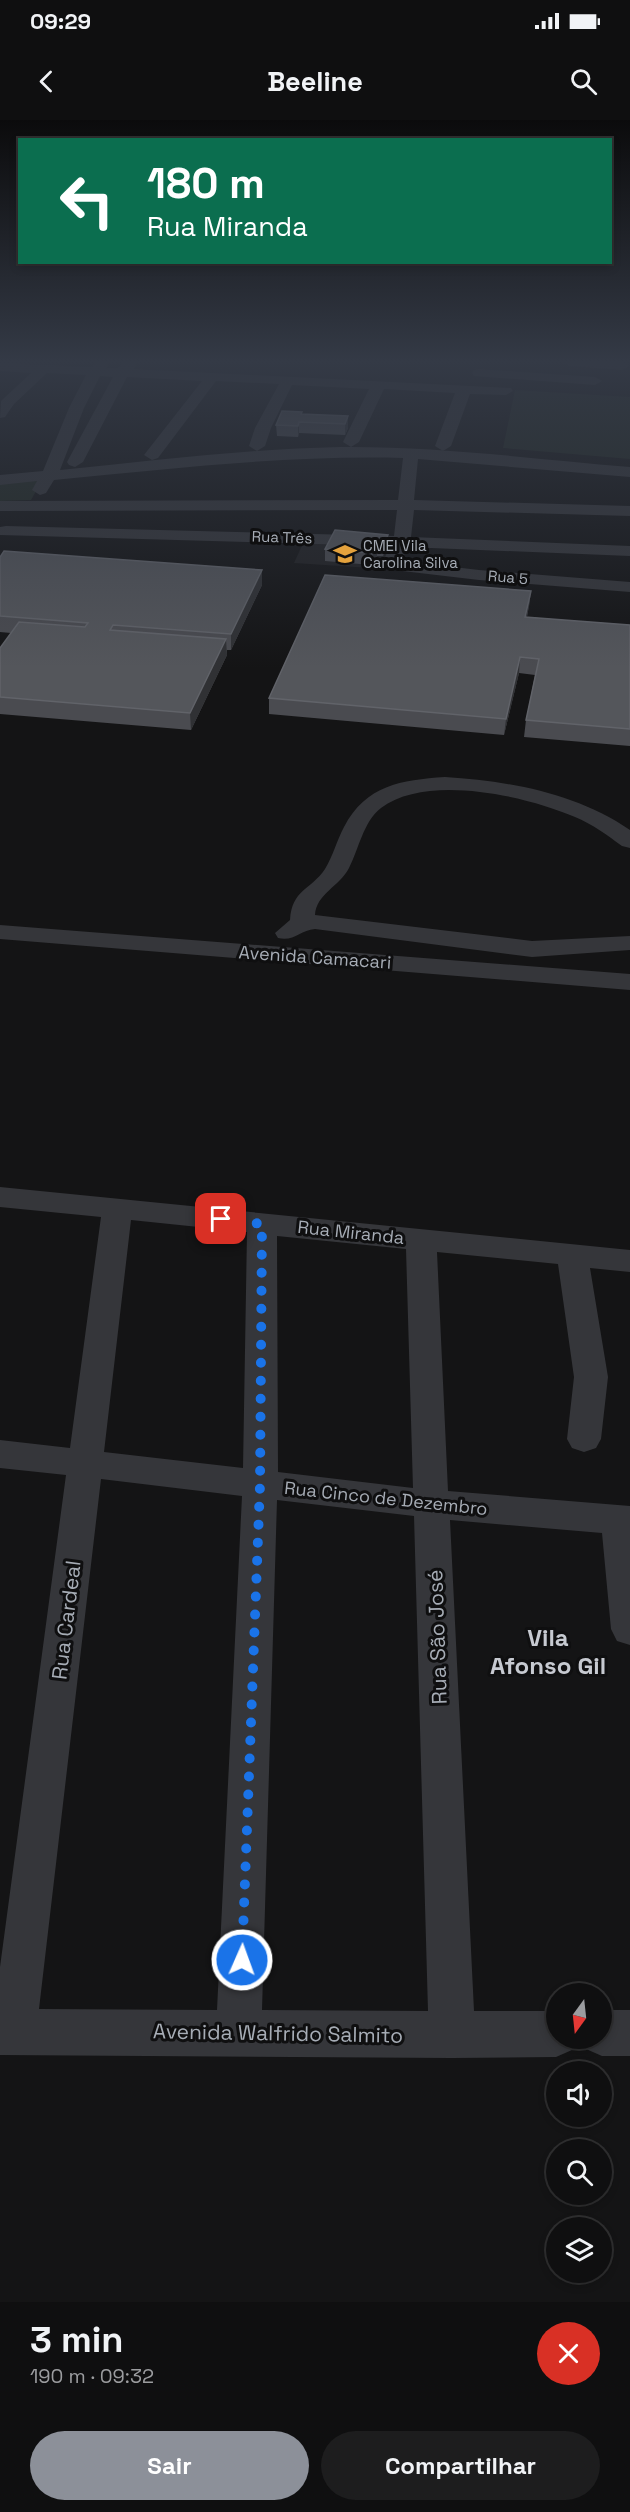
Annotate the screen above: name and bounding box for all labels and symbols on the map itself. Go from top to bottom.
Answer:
street label: Rua Três [251,526,313,548]
place label: CMEI Vila Carolina Silva [363,536,458,572]
school or university icon: CMEI Vila Carolina Silva [332,541,358,567]
street label: Rua 5 [487,566,529,588]
street label: Avenida Camacari [238,940,392,974]
pin [195,1193,246,1244]
street label: Rua Miranda [297,1215,405,1249]
street label: Rua Cinco de Dezembro [283,1476,489,1520]
street label: Rua Cardeal [45,1559,87,1681]
street label: Rua São José [421,1569,453,1705]
district label: Vila Afonso Gil [490,1622,606,1681]
position arrow [210,1928,274,1992]
north arrow [546,1983,612,2049]
street label: Avenida Walfrido Salmito [153,2017,403,2049]

